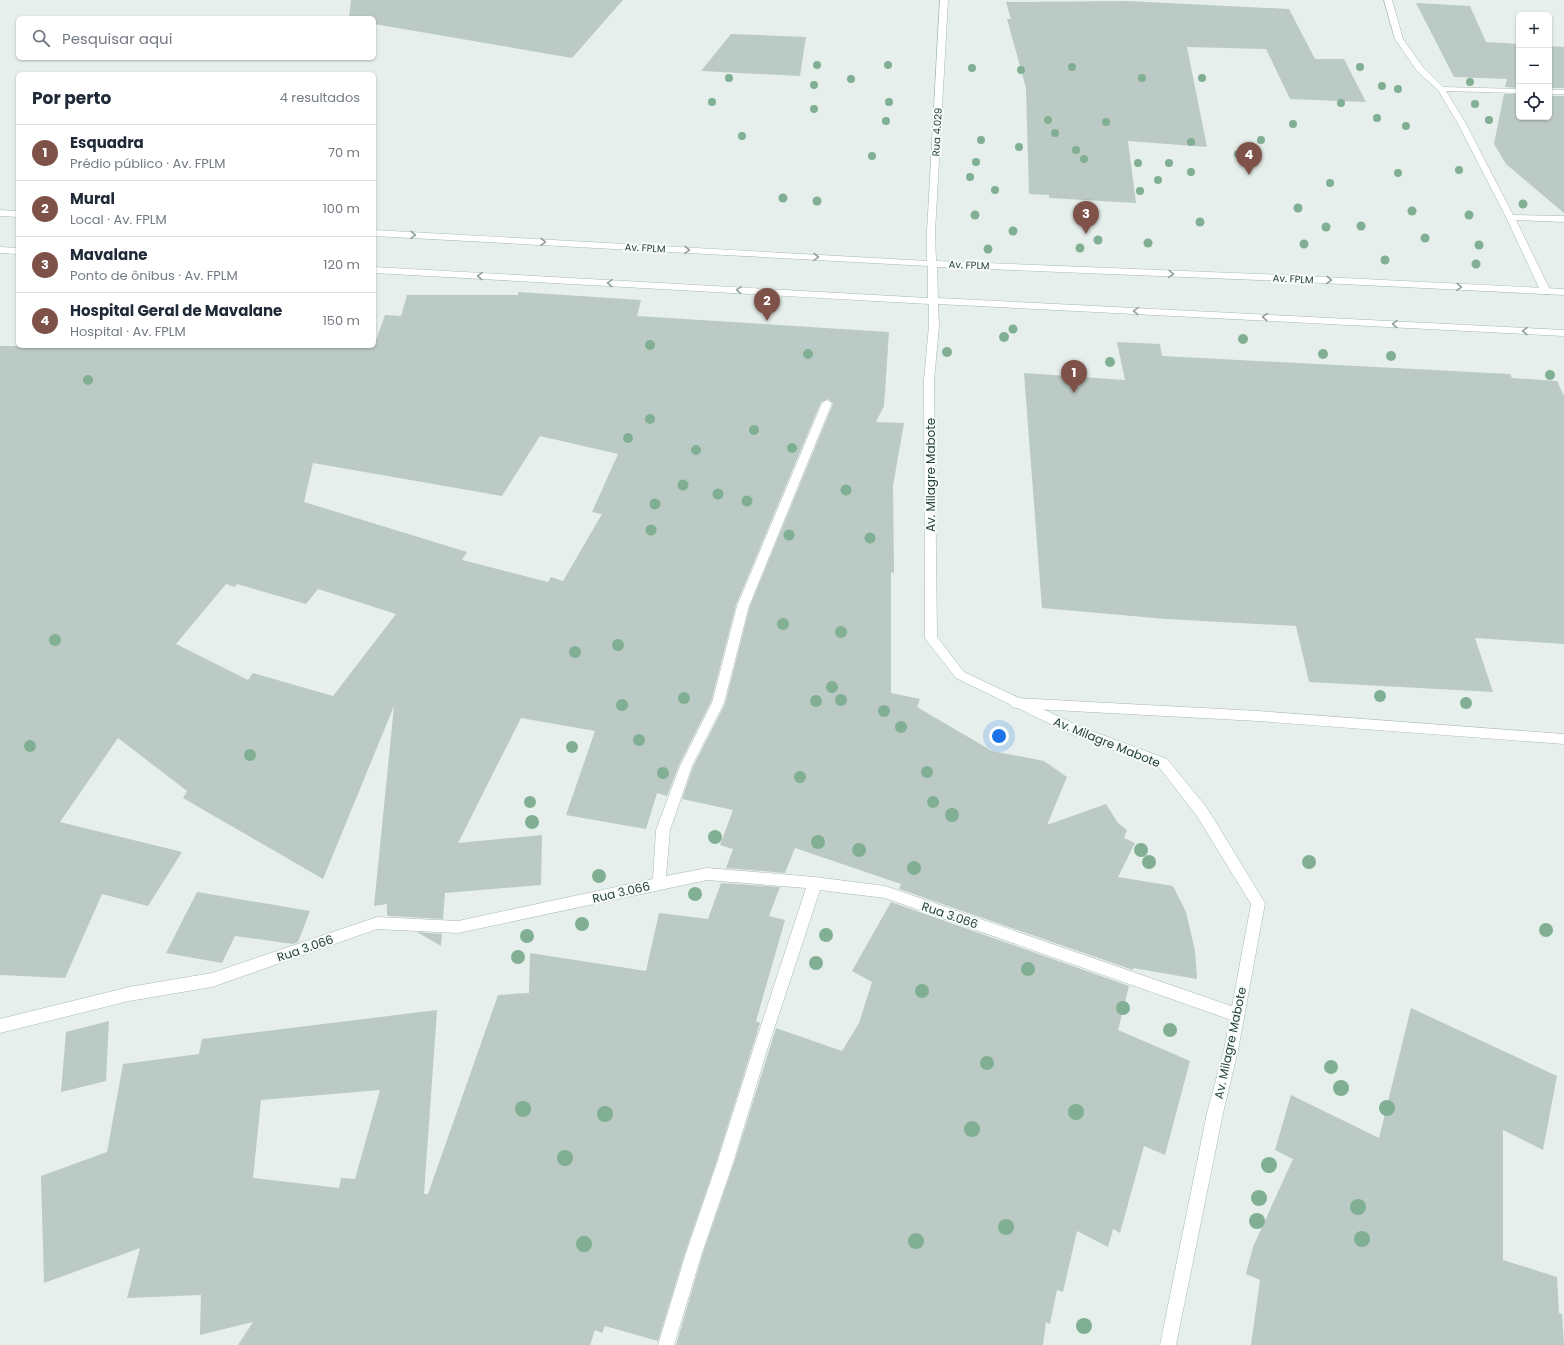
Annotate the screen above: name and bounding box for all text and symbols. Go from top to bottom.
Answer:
map controls [1516,12,1552,120]
button: + [1516,12,1552,48]
search box [16,16,376,60]
icon: search [30,27,52,49]
text: Pesquisar aqui [62,28,172,49]
button: − [1516,48,1552,84]
button: locate [1516,84,1552,120]
text: Por perto [32,86,111,110]
text: 4 resultados [280,88,360,107]
street label: Rua 4.029 [928,107,946,157]
text: Esquadra [70,132,144,153]
pin: 4 [1236,142,1262,175]
text: 1 [43,143,47,162]
text: 70 m [328,143,360,162]
text: Prédio público · Av. FPLM [70,154,226,173]
text: Mural [70,188,115,209]
text: 2 [41,199,49,218]
text: 100 m [323,199,360,218]
pin: 3 [1073,201,1099,234]
text: Local · Av. FPLM [70,210,167,229]
one-way arrow [410,231,416,240]
one-way arrow [540,238,546,247]
street label: Av. FPLM [624,239,666,257]
text: Mavalane [70,244,148,265]
one-way arrow [684,246,690,255]
one-way arrow [813,253,819,262]
text: 3 [41,255,49,274]
text: 120 m [323,255,360,274]
street label: Av. FPLM [948,257,990,273]
text: Ponto de ônibus · Av. FPLM [70,266,238,285]
one-way arrow [1168,269,1174,278]
street label: Av. FPLM [1272,270,1314,288]
one-way arrow [477,272,483,281]
one-way arrow [1326,276,1332,285]
one-way arrow [607,279,613,288]
one-way arrow [1456,283,1462,292]
one-way arrow [736,286,742,295]
pin: 2 [754,288,780,321]
text: Hospital Geral de Mavalane [70,300,282,321]
one-way arrow [1133,306,1139,315]
text: 4 [41,311,49,330]
text: 150 m [323,311,360,330]
one-way arrow [1262,313,1268,322]
one-way arrow [1392,320,1398,329]
text: Hospital · Av. FPLM [70,322,186,341]
one-way arrow [1522,326,1528,335]
pin: 1 [1061,360,1087,393]
street label: Av. Milagre Mabote [922,418,939,532]
street label: Av. Milagre Mabote [1051,713,1163,771]
your location [989,726,1009,746]
street label: Rua 3.066 [591,877,651,907]
street label: Rua 3.066 [919,897,981,933]
street label: Rua 3.066 [274,930,336,966]
street label: Av. Milagre Mabote [1210,985,1250,1101]

